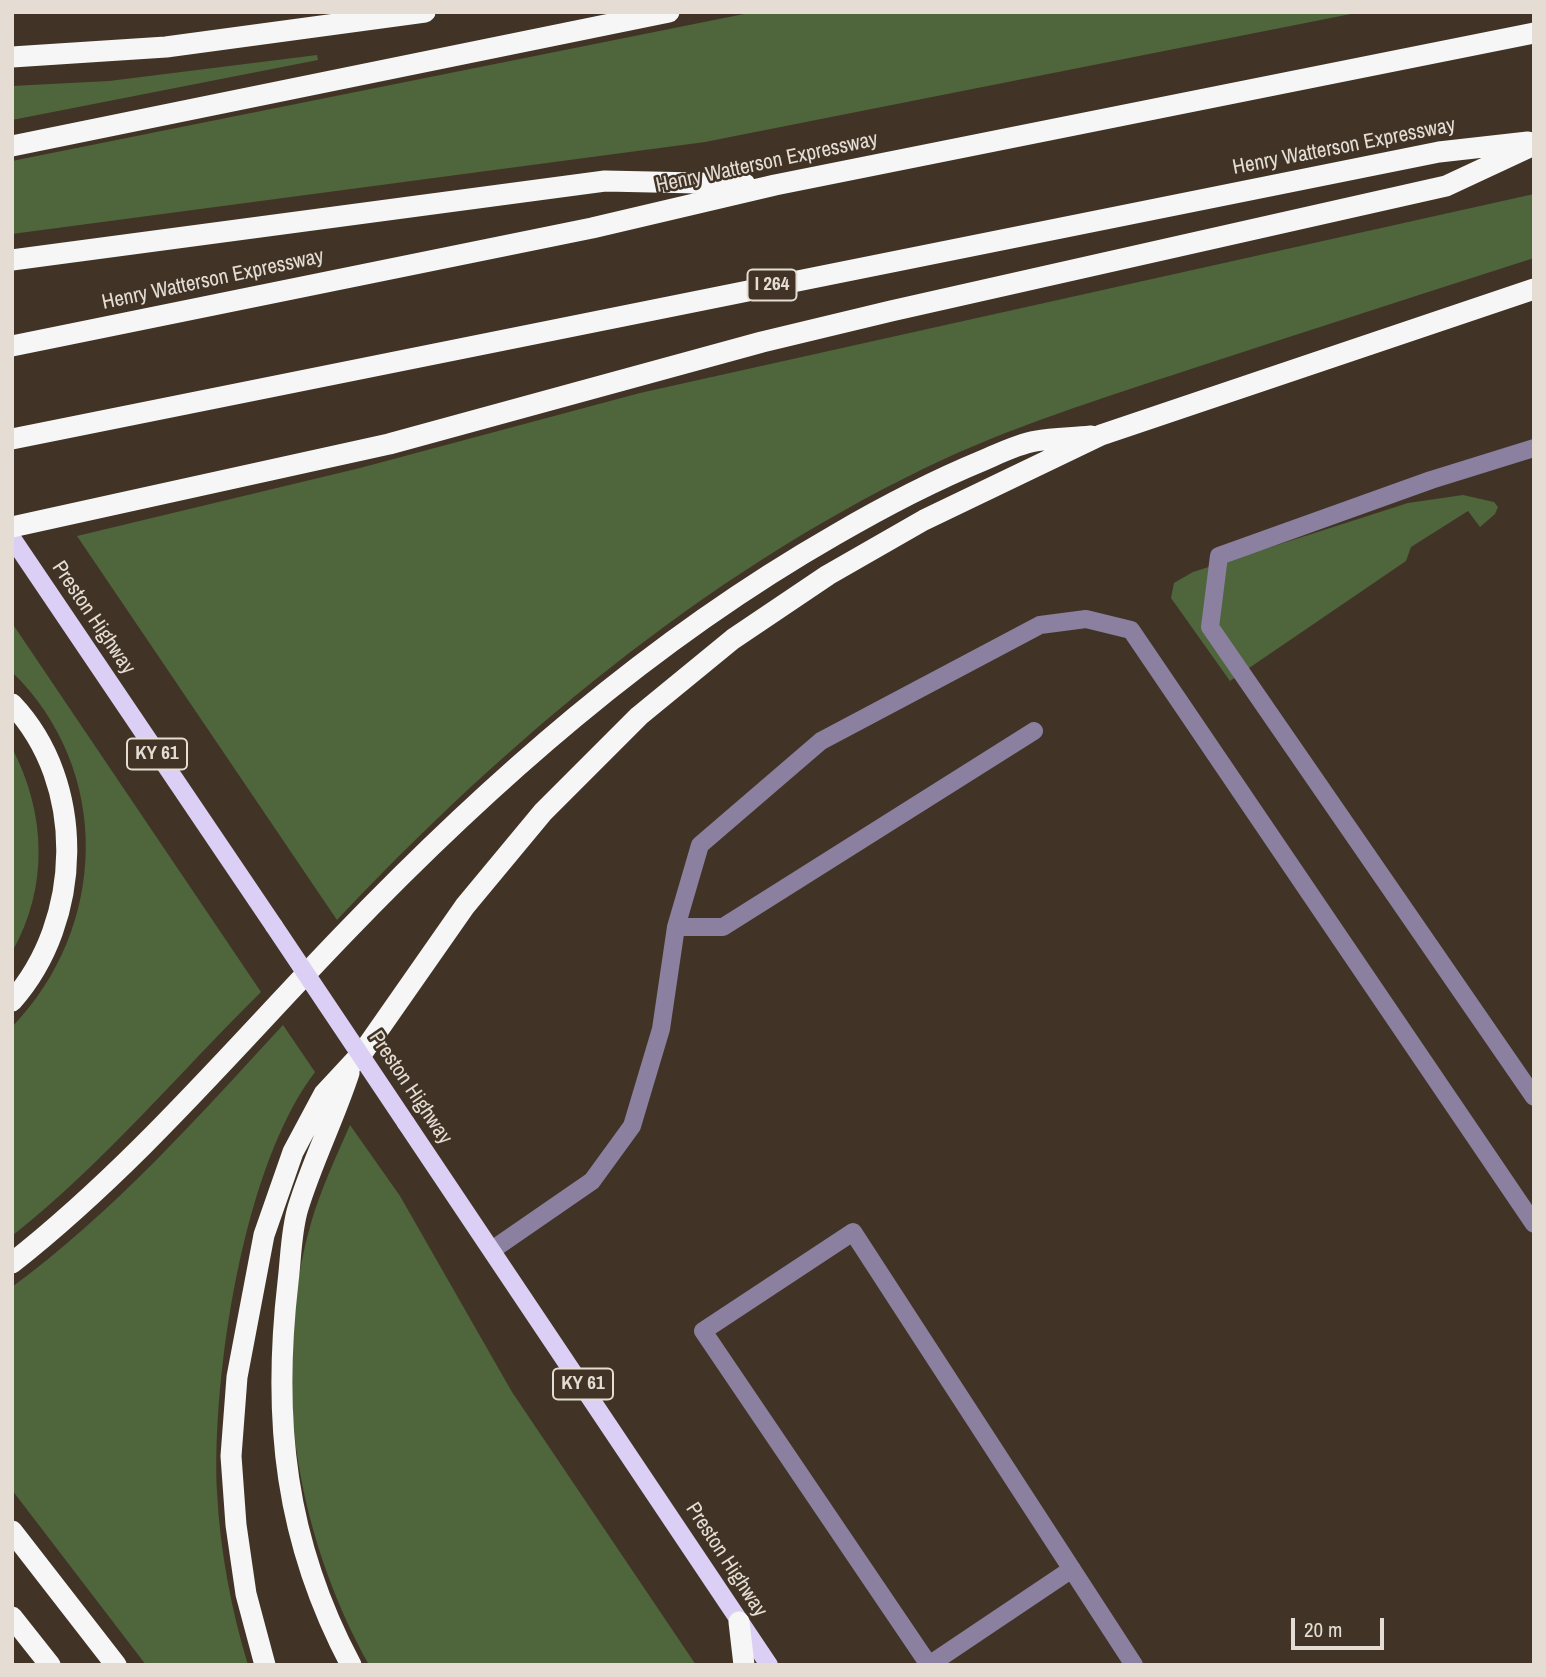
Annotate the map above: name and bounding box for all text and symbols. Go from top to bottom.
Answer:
street label: Henry Watterson Expressway [1231,113,1457,181]
street label: Henry Watterson Expressway [654,127,880,199]
street label: Henry Watterson Expressway [100,244,326,316]
road number: I 264 [748,270,796,300]
street label: Preston Highway [46,557,140,679]
road number: KY 61 [127,738,187,769]
street label: Preston Highway [363,1027,457,1149]
road number: KY 61 [553,1368,613,1400]
street label: Preston Highway [680,1498,772,1622]
scale bar [1294,1604,1387,1648]
text: 20 m [1304,1615,1342,1644]

